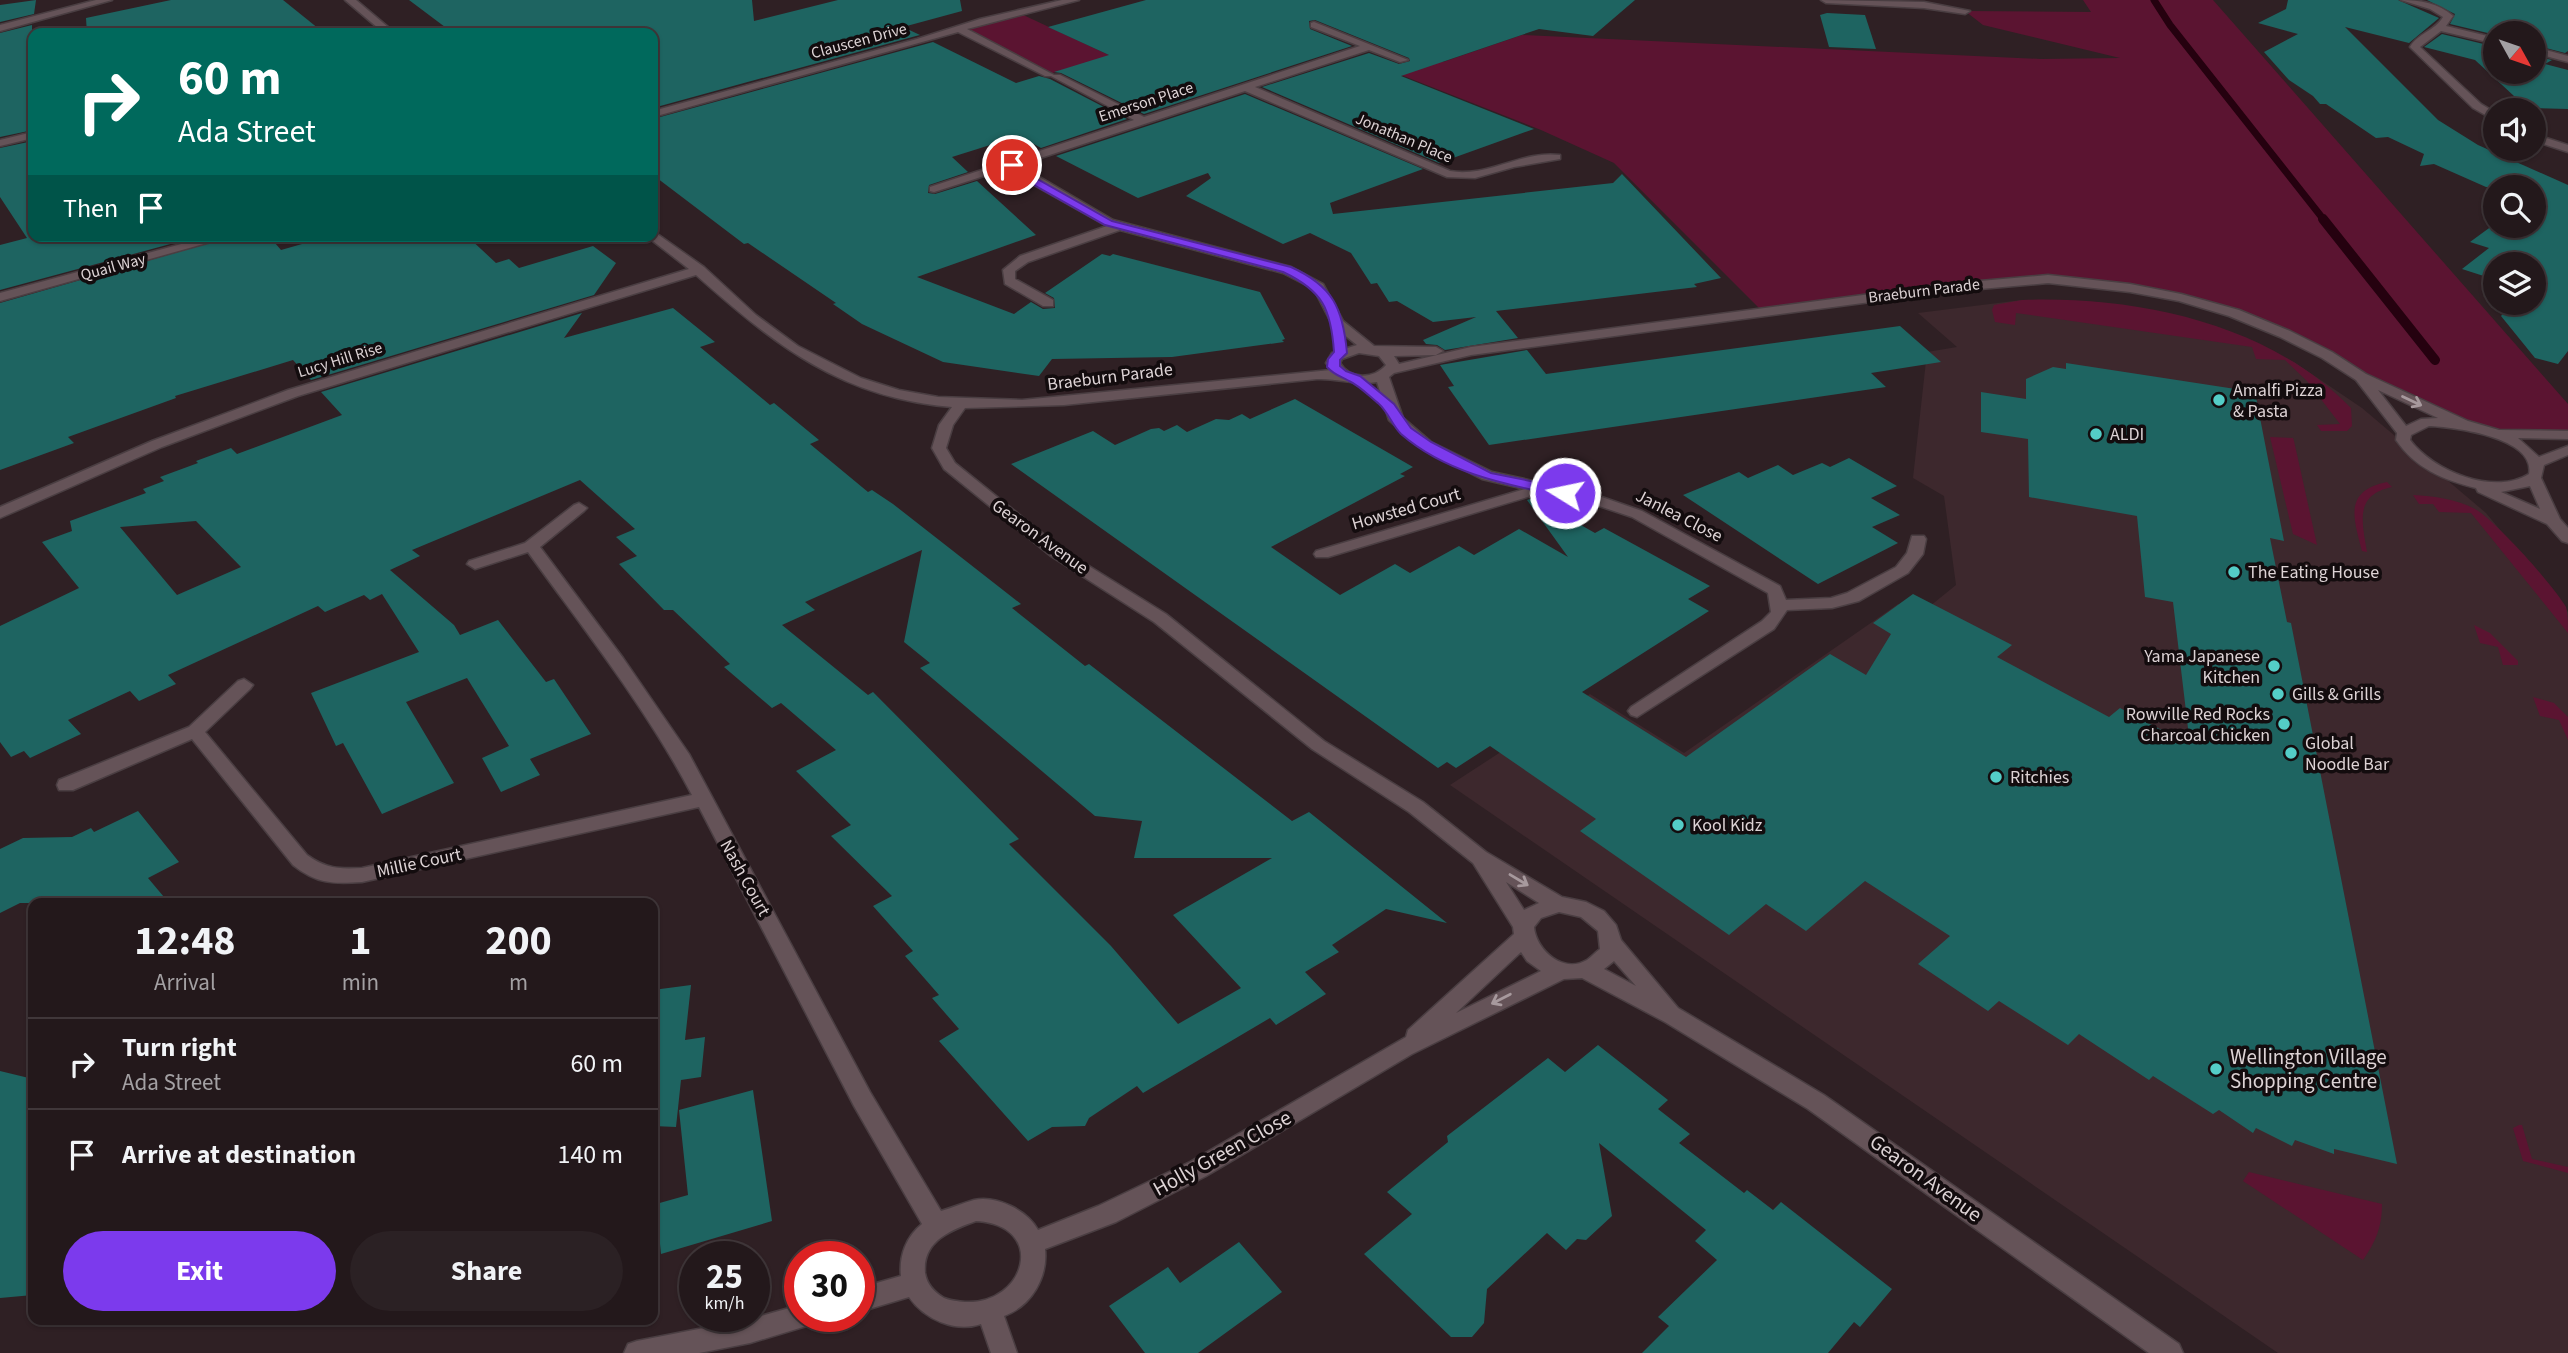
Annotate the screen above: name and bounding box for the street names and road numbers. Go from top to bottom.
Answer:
street label: Clauscen Drive [809,18,909,64]
street label: Emerson Place [1096,76,1196,128]
street label: Jonathan Place [1352,108,1456,168]
street label: Quail Way [78,248,148,286]
street label: Braeburn Parade [1867,273,1981,309]
street label: Lucy Hill Rise [295,337,385,383]
street label: Braeburn Parade [1046,357,1174,397]
street label: Howsted Court [1349,482,1463,536]
street label: Janlea Close [1631,483,1727,549]
street label: Gearon Avenue [987,493,1093,581]
street label: Nash Court [714,835,776,921]
street label: Millie Court [374,842,464,884]
street label: Holly Green Close [1147,1102,1297,1204]
street label: Gearon Avenue [1864,1127,1988,1229]

